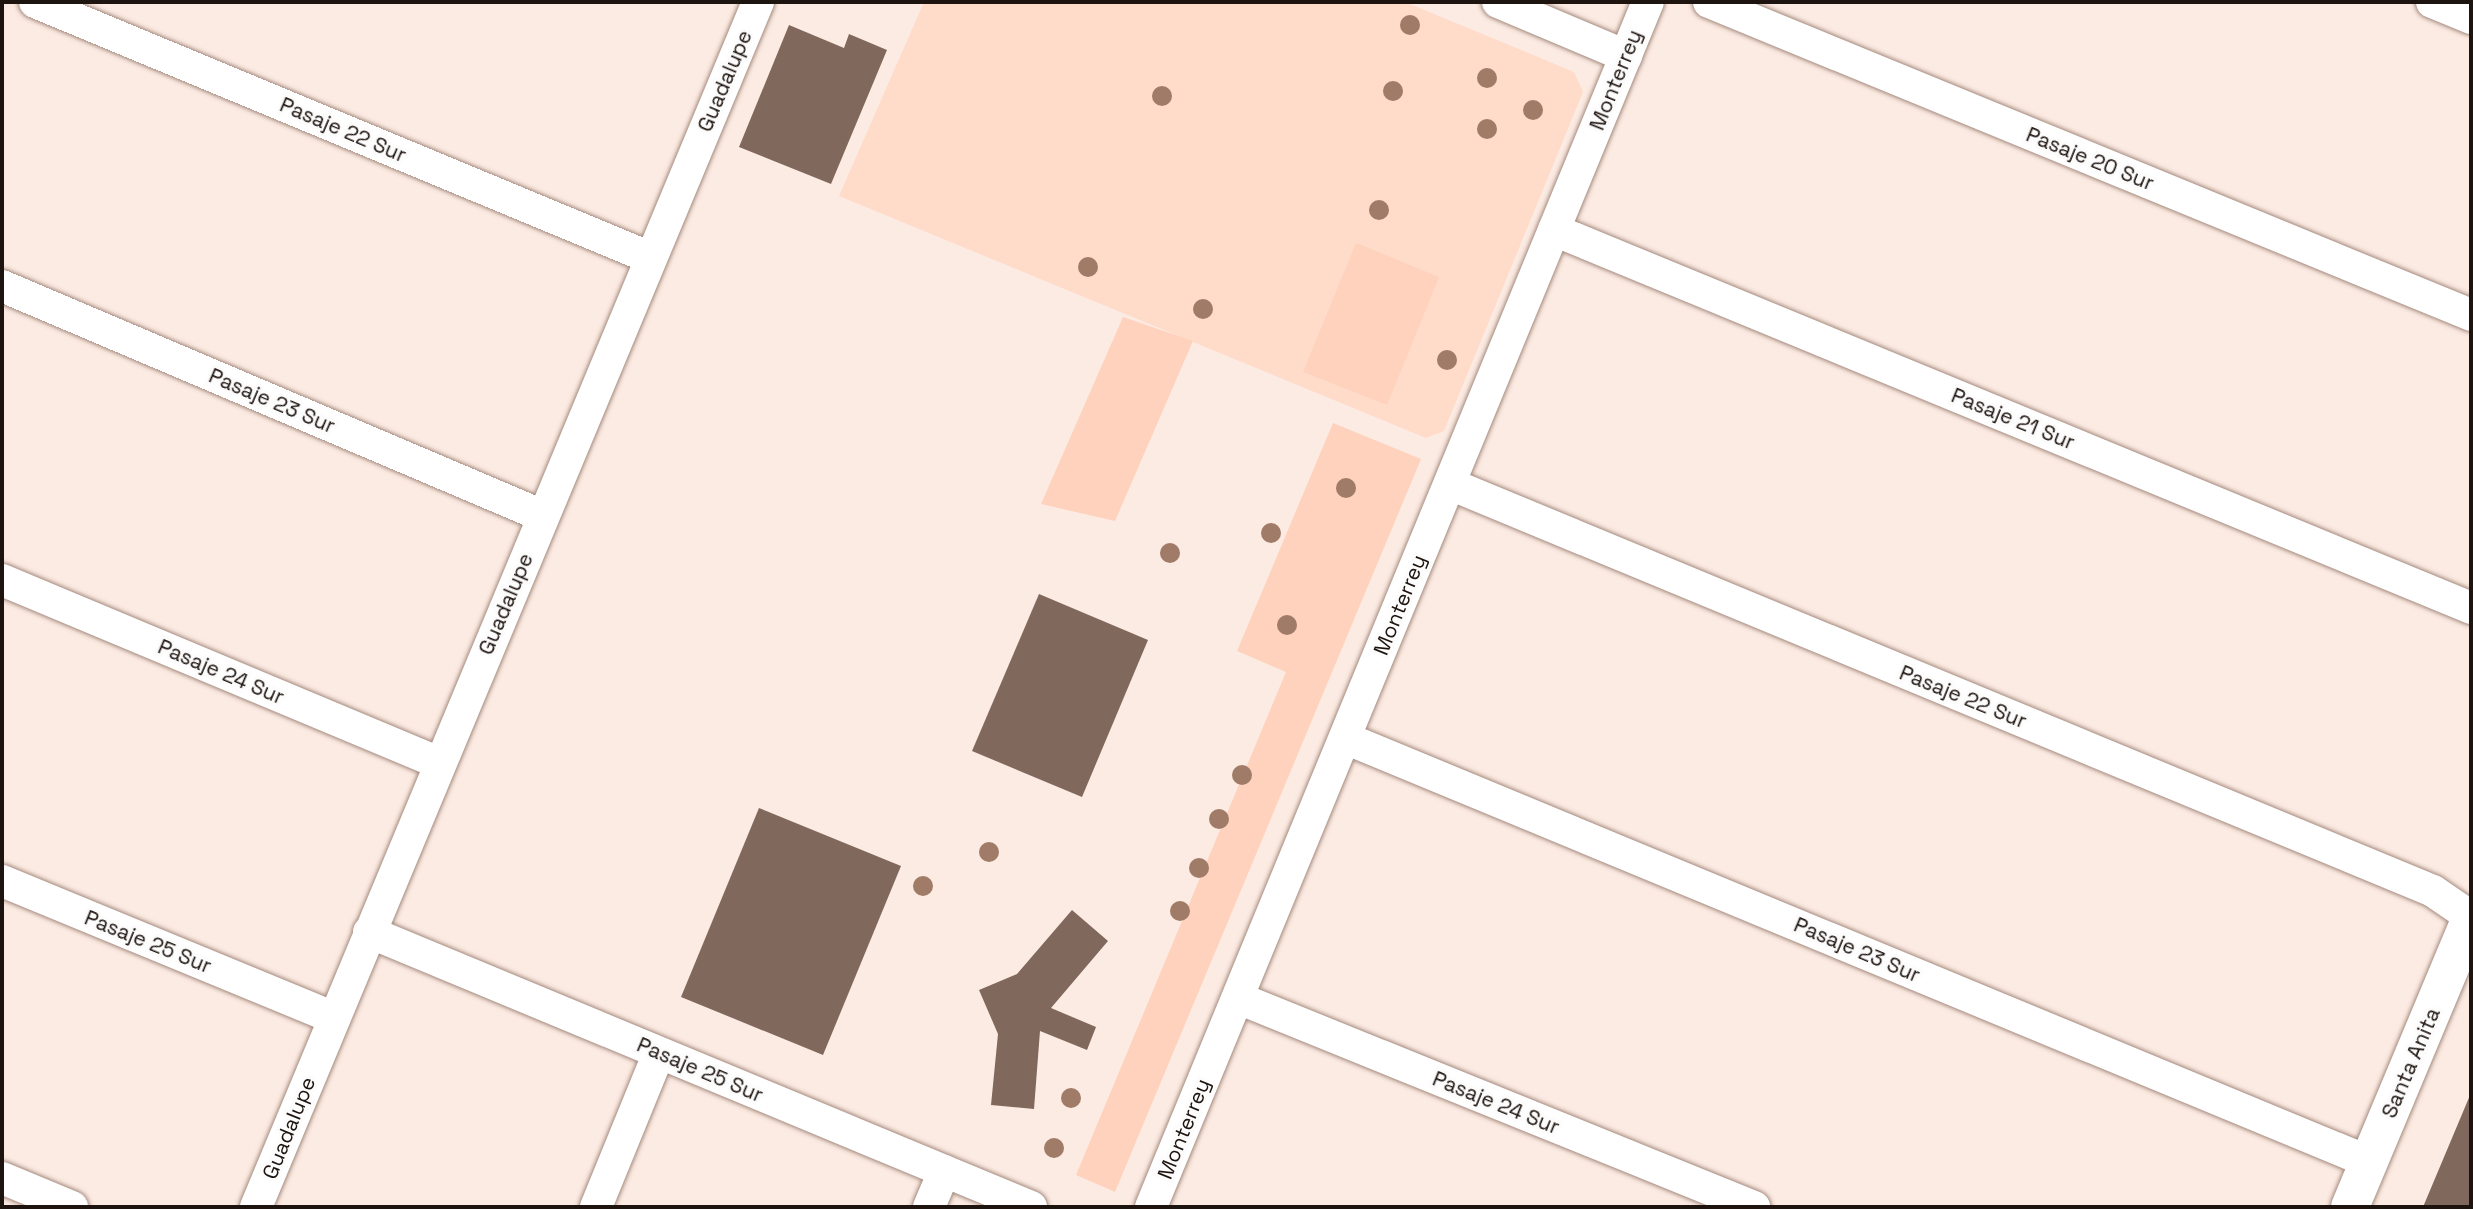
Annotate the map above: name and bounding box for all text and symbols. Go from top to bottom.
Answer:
street label: Guadalupe [692,26,758,136]
street label: Monterrey [1584,26,1648,134]
street label: Pasaje 22 Sur [276,92,410,168]
street label: Pasaje 20 Sur [2022,122,2158,196]
street label: Pasaje 23 Sur [205,363,339,439]
street label: Pasaje 21 Sur [1948,383,2078,455]
street label: Guadalupe [473,549,539,659]
street label: Monterrey [1368,551,1432,659]
street label: Pasaje 24 Sur [154,634,288,710]
street label: Pasaje 22 Sur [1896,660,2030,734]
street label: Pasaje 25 Sur [81,905,215,979]
street label: Pasaje 23 Sur [1790,912,1924,988]
street label: Santa Anita [2376,1004,2446,1122]
street label: Pasaje 25 Sur [633,1032,767,1108]
street label: Pasaje 24 Sur [1429,1066,1563,1140]
street label: Guadalupe [257,1073,321,1183]
street label: Monterrey [1152,1075,1216,1183]

